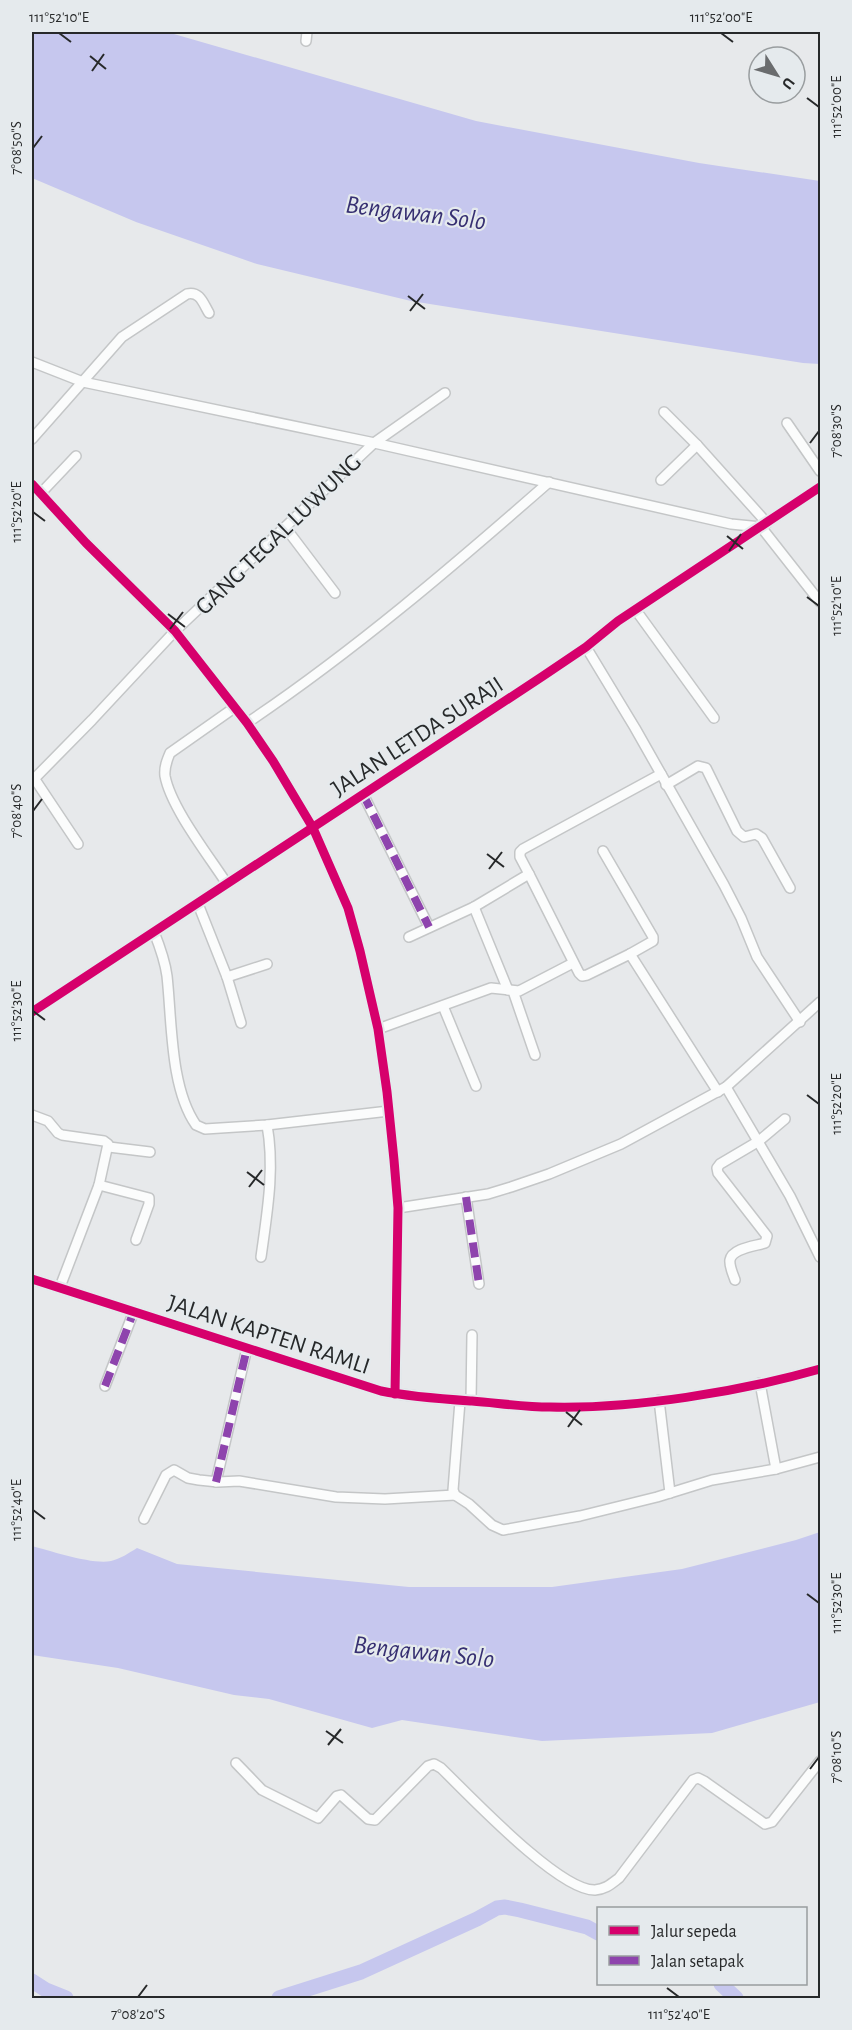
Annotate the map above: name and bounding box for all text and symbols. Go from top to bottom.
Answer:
text: 111°52'10"E [29,10,89,25]
text: 111°52'00"E [690,10,752,25]
north arrow [747,45,807,105]
text: U [779,75,798,92]
text: 111°52'00"E [829,76,844,138]
text: 7°08'50"S [9,121,24,175]
water label: Bengawan Solo [344,191,488,234]
text: 7°08'30"S [829,404,844,458]
street label: GANG TEGAL LUWUNG [191,450,366,620]
text: 111°52'20"E [9,481,24,543]
text: 111°52'10"E [829,576,844,636]
street label: JALAN LETDA SURAJI [327,673,508,801]
text: 7°08'40"S [9,784,24,838]
text: 111°52'30"E [9,981,24,1042]
text: 111°52'20"E [829,1073,844,1135]
street label: JALAN KAPTEN RAMLI [165,1291,373,1379]
text: 111°52'40"E [9,1479,24,1541]
text: 111°52'30"E [829,1573,844,1634]
water label: Bengawan Solo [352,1632,495,1672]
text: 7°08'10"S [829,1731,844,1783]
legend [597,1907,807,1985]
text: Jalur sepeda [651,1923,737,1941]
text: Jalan setapak [651,1953,745,1971]
text: 7°08'20"S [111,2007,165,2022]
text: 111°52'40"E [648,2007,710,2022]

